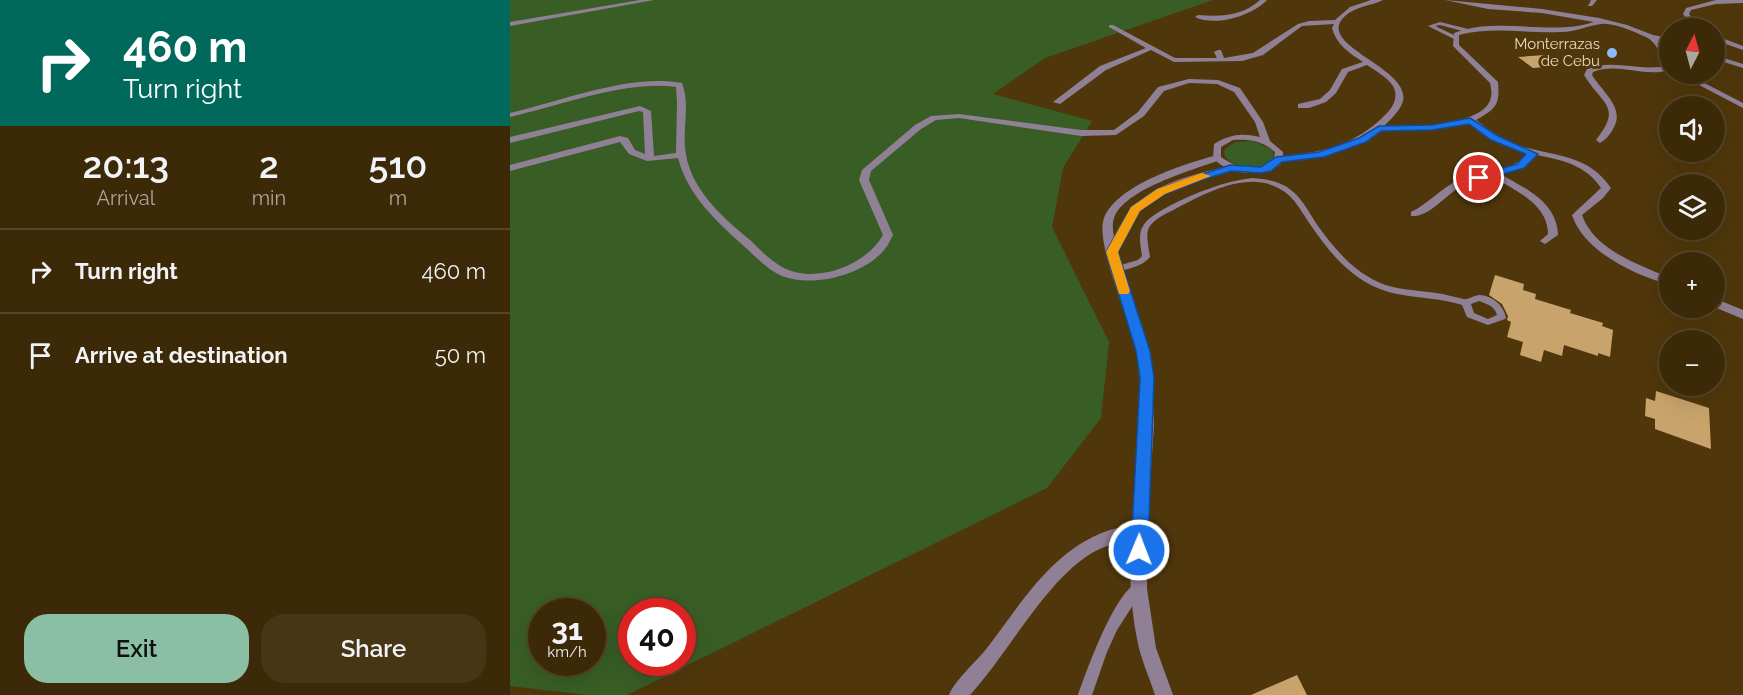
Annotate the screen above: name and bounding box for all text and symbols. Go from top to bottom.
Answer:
north arrow [1659,18,1725,84]
map controls [1659,18,1725,396]
text: 460 m [123,23,247,72]
icon: right [24,24,102,102]
place label: Monterrazas de Cebu [1514,35,1600,70]
marker: Monterrazas de Cebu [1605,46,1619,60]
text: Turn right [123,73,242,104]
button: sound [1659,96,1725,162]
text: 20:13 [83,144,169,186]
text: 2 [259,144,279,186]
text: 510 [369,144,427,186]
pin [1453,152,1504,203]
icon: arrive [1462,161,1495,194]
button: layers [1659,174,1725,240]
text: Arrival [96,186,155,210]
text: min [252,186,286,210]
text: m [389,186,407,210]
button: + [1659,252,1725,318]
icon: right [24,255,57,288]
text: Turn right [75,258,178,284]
text: 460 m [421,258,486,284]
button: − [1659,330,1725,396]
icon: arrive [24,339,57,372]
text: Arrive at destination [75,342,288,368]
text: 50 m [435,342,486,368]
position arrow [1107,518,1171,582]
speed limit sign: 40 [618,598,696,676]
text: 31 [551,612,583,647]
button: Exit [24,614,249,683]
button: Share [261,614,486,683]
text: km/h [547,643,587,661]

